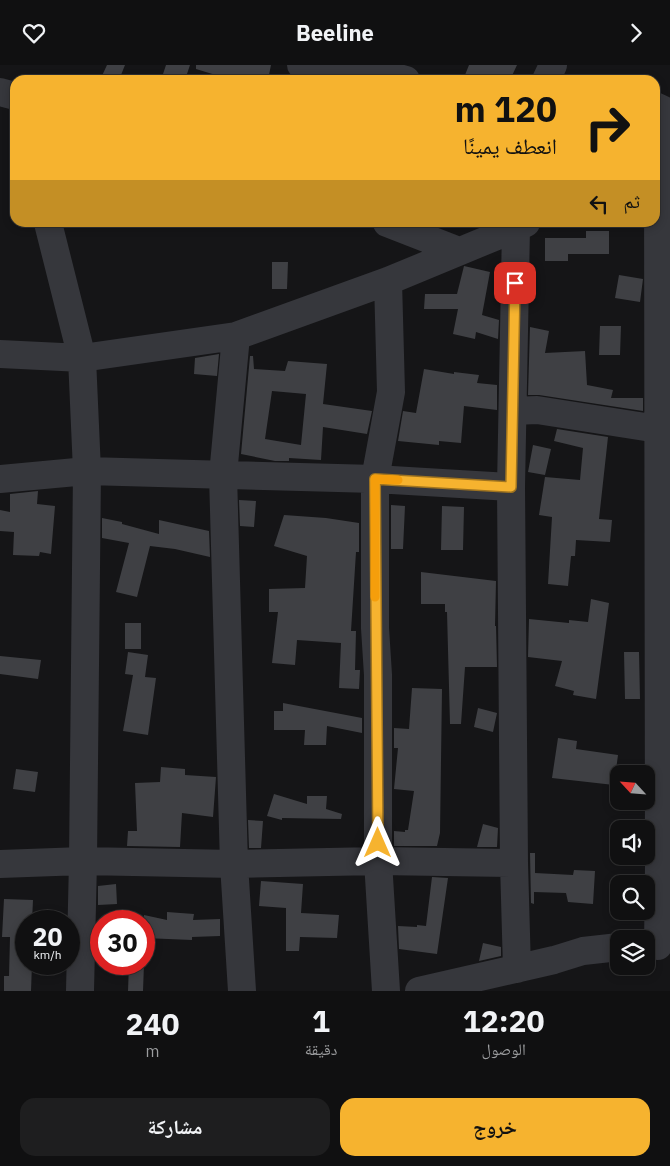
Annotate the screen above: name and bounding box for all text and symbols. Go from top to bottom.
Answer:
text: Beeline [296,18,374,47]
icon: heart [20,19,48,47]
icon: forward [622,19,650,47]
text: 120 m [454,86,557,132]
icon: right [575,95,640,160]
text: انعطف يمينًا [463,131,557,160]
text: ثم [623,189,640,213]
icon: left [585,190,613,218]
pin [494,262,536,304]
icon: arrive [501,269,529,297]
north arrow [610,765,655,810]
map controls [610,765,655,975]
position arrow [351,816,403,868]
button: sound [610,820,655,865]
button: search [610,875,655,920]
speed limit sign: 30 [90,910,155,975]
text: 20 [32,920,63,953]
button: layers [610,930,655,975]
text: km/h [33,947,62,962]
text: 1 [312,1001,330,1040]
text: 12:20 [463,1001,545,1040]
text: 240 [125,1004,179,1043]
text: دقيقة [305,1039,337,1059]
text: الوصول [482,1039,526,1059]
text: m [145,1041,159,1061]
button: مشاركة [20,1098,330,1156]
button: خروج [340,1098,650,1156]

